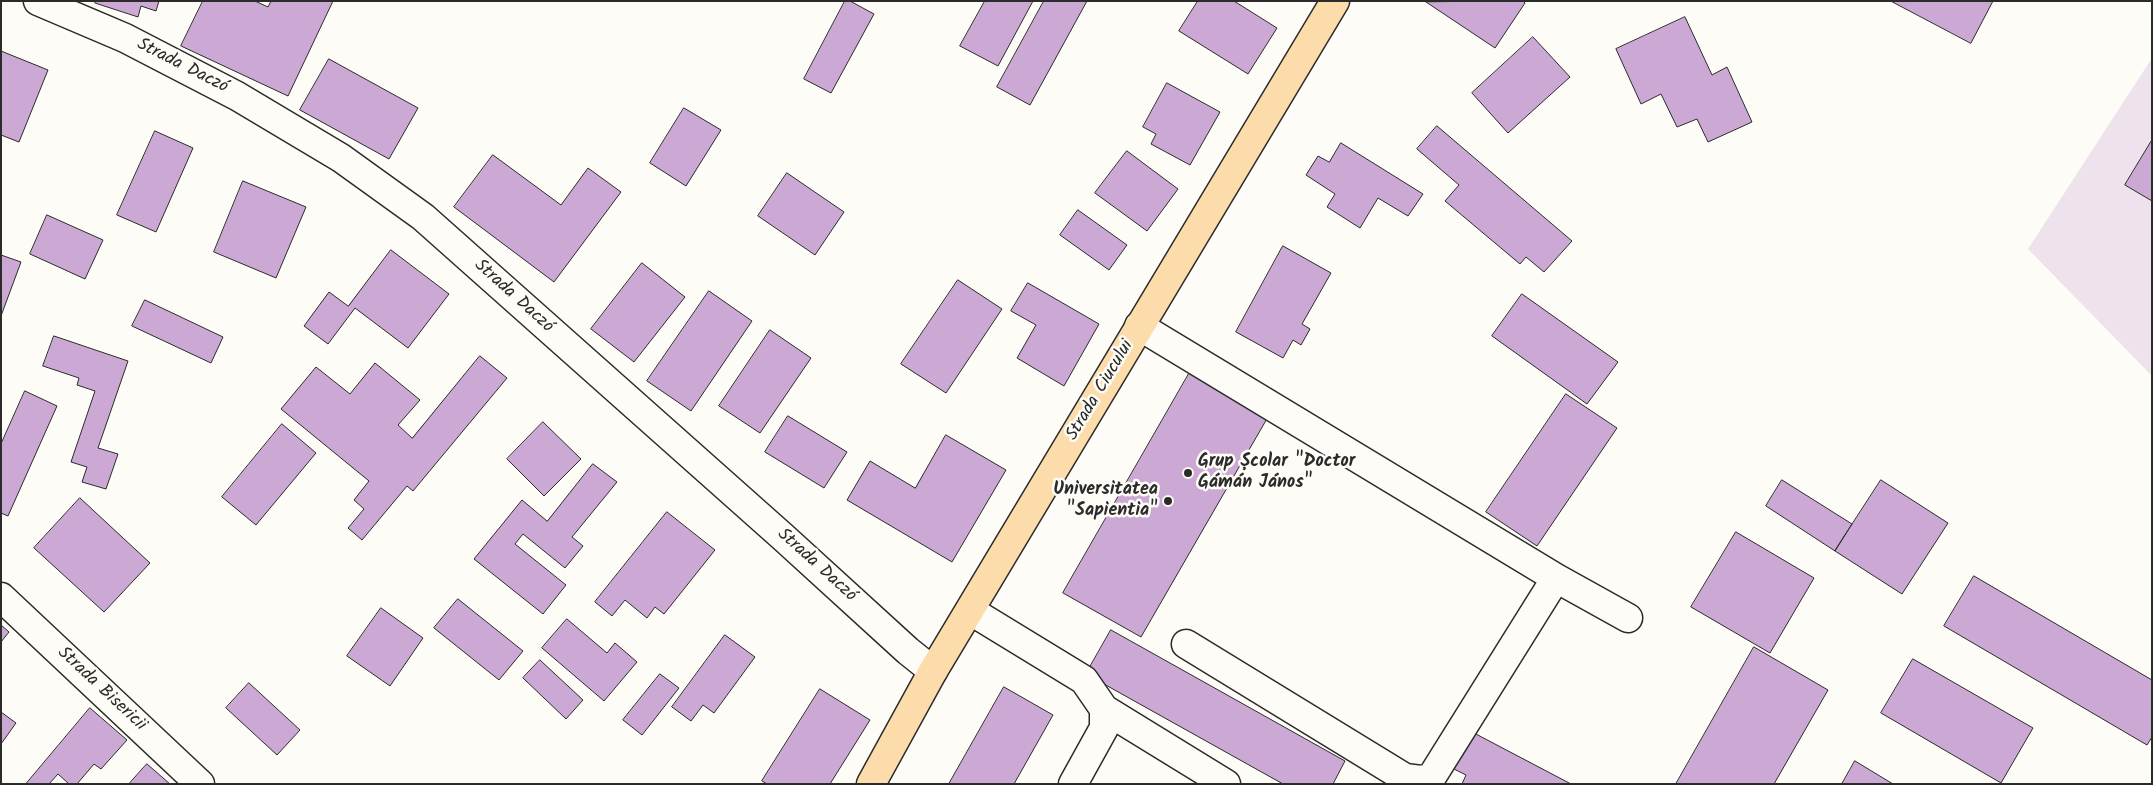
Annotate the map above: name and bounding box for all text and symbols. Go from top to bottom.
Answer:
street label: Strada Daczó [133,35,231,99]
street label: Strada Daczó [469,256,557,338]
street label: Strada Ciucului [1063,337,1139,445]
place label: Grup Școlar "Doctor Gámán János" [1198,452,1355,494]
marker: Grup Școlar "Doctor Gámán János" [1182,467,1194,479]
place label: Universitatea "Sapientia" [1053,480,1158,522]
marker: Universitatea "Sapientia" [1162,495,1174,507]
street label: Strada Daczó [772,525,860,607]
street label: Strada Bisericii [52,643,150,737]

